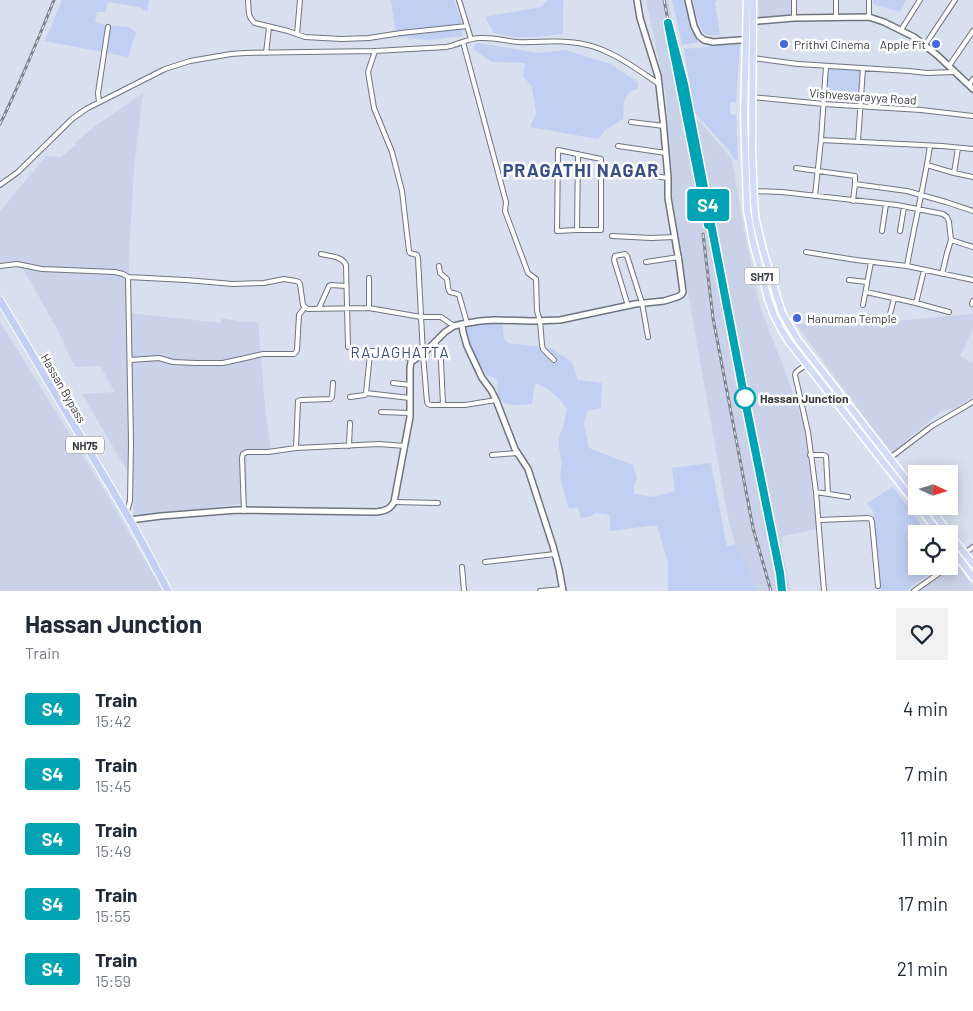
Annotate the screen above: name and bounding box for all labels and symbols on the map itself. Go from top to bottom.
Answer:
place label: Prithvi Cinema [794,37,870,51]
place label: Apple Fit [880,37,926,51]
marker: Prithvi Cinema [778,38,790,50]
marker: Apple Fit [930,38,942,50]
street label: Vishvesvarayya Road [809,85,917,107]
district label: PRAGATHI NAGAR [503,159,659,181]
line badge: S4 [686,189,730,221]
road number: SH71 [744,268,780,284]
place label: Hanuman Temple [807,311,897,325]
marker: Hanuman Temple [791,312,803,324]
district label: RAJAGHATTA [350,343,450,361]
street label: Hassan Bypass [39,351,90,425]
marker: Hassan Junction [734,387,756,409]
place label: Hassan Junction [760,391,849,405]
road number: NH75 [66,436,104,454]
north arrow [908,465,958,515]

